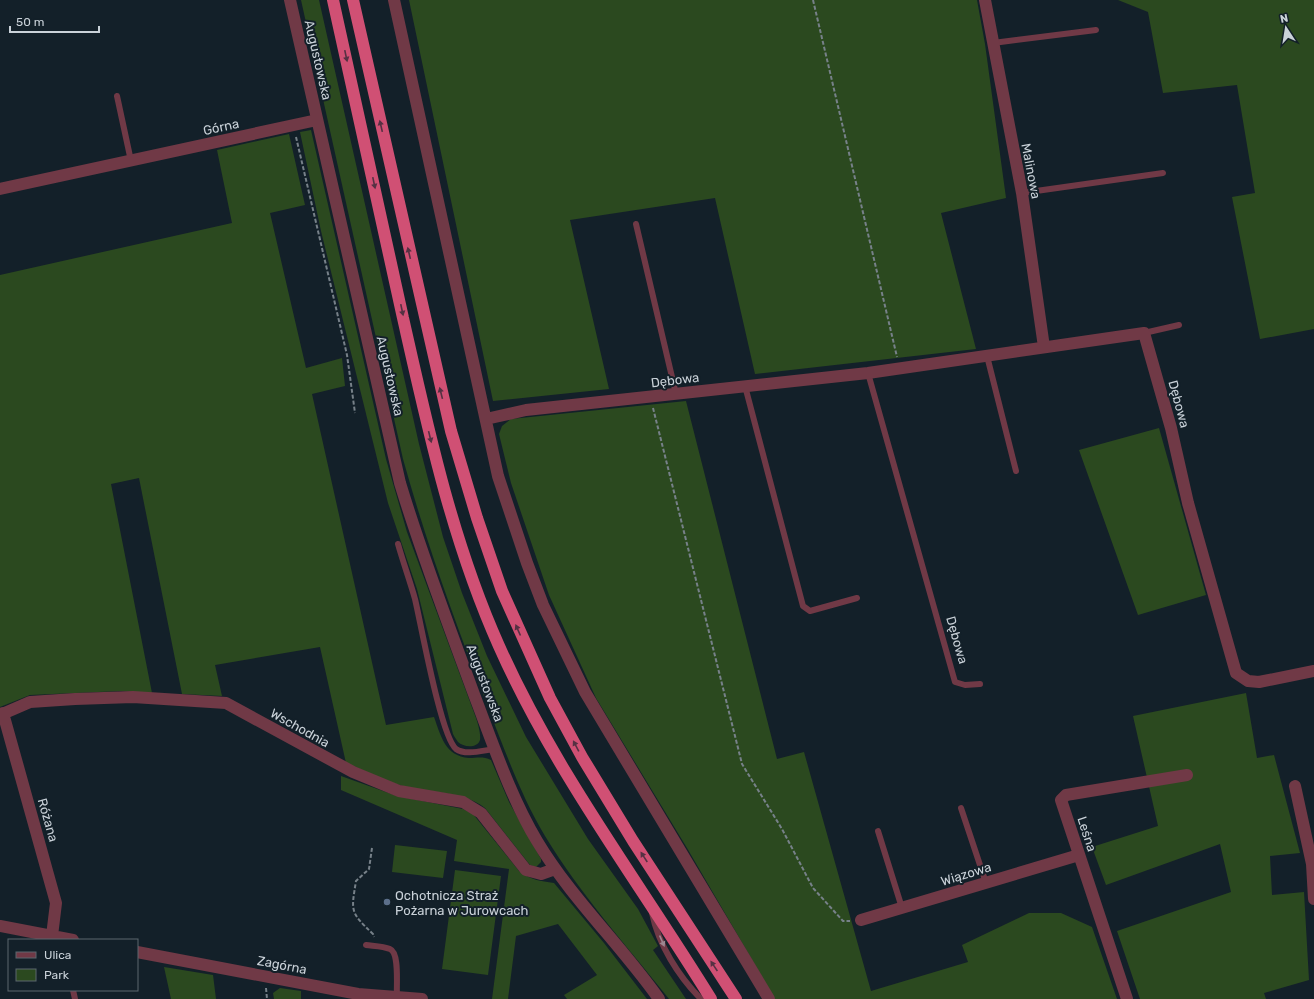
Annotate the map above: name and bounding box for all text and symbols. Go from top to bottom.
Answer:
scale bar [10,8,99,34]
north arrow [1266,8,1306,48]
text: N [1279,12,1289,26]
text: 50 m [16,15,44,29]
street label: Augustowska [301,19,334,102]
one-way arrow [343,50,349,62]
street label: Górna [202,116,240,138]
one-way arrow [377,120,383,132]
street label: Malinowa [1018,142,1044,200]
one-way arrow [371,177,377,189]
one-way arrow [406,247,412,259]
one-way arrow [399,304,405,316]
street label: Augustowska [373,335,406,418]
street label: Dębowa [650,370,700,390]
street label: Dębowa [1165,379,1193,429]
one-way arrow [438,387,444,399]
one-way arrow [428,431,434,443]
street label: Dębowa [943,615,971,665]
one-way arrow [515,623,521,635]
street label: Augustowska [462,642,507,724]
street label: Wschodnia [268,706,332,750]
one-way arrow [573,740,580,752]
street label: Różana [35,796,61,844]
street label: Leśna [1074,814,1100,854]
one-way arrow [640,852,648,862]
street label: Wiązowa [939,859,993,889]
place label: Ochotnicza Straż Pożarna w Jurowcach [395,888,528,918]
marker: Ochotnicza Straż Pożarna w Jurowcach [382,897,392,907]
one-way arrow [660,935,666,947]
legend [8,939,138,991]
text: Ulica [44,948,71,962]
street label: Zagórna [256,953,308,978]
one-way arrow [711,960,718,972]
text: Park [44,968,70,982]

